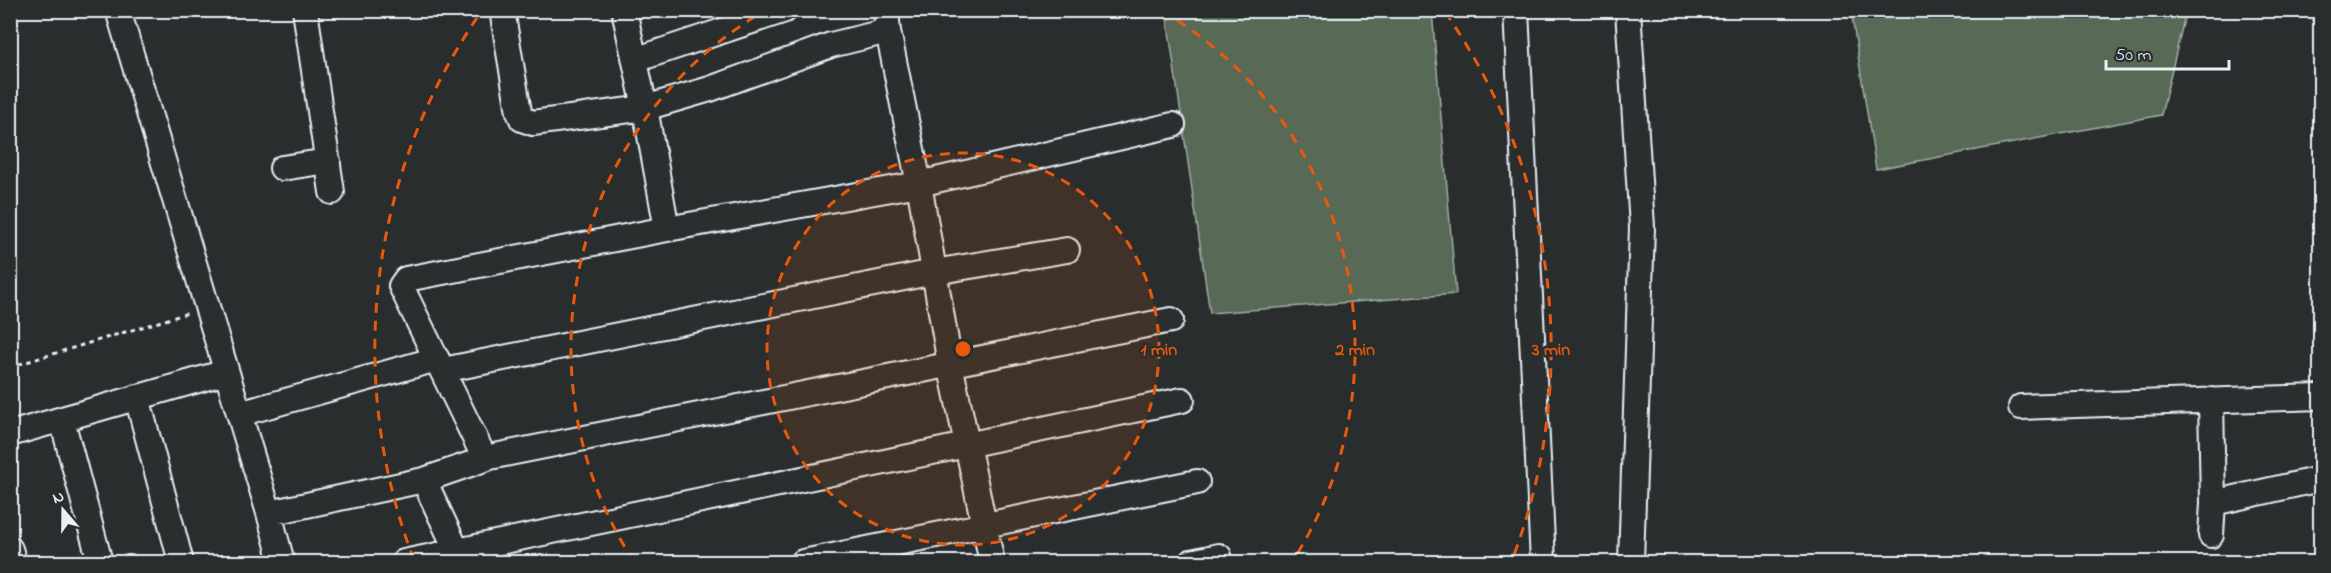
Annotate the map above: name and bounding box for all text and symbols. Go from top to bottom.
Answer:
scale bar [2106,33,2229,71]
text: 50 m [2115,43,2152,69]
text: 1 min [1141,338,1177,364]
text: 2 min [1334,338,1375,364]
text: 3 min [1531,338,1570,364]
centre of rings [953,339,973,359]
north arrow [33,480,93,540]
text: N [49,485,68,511]

